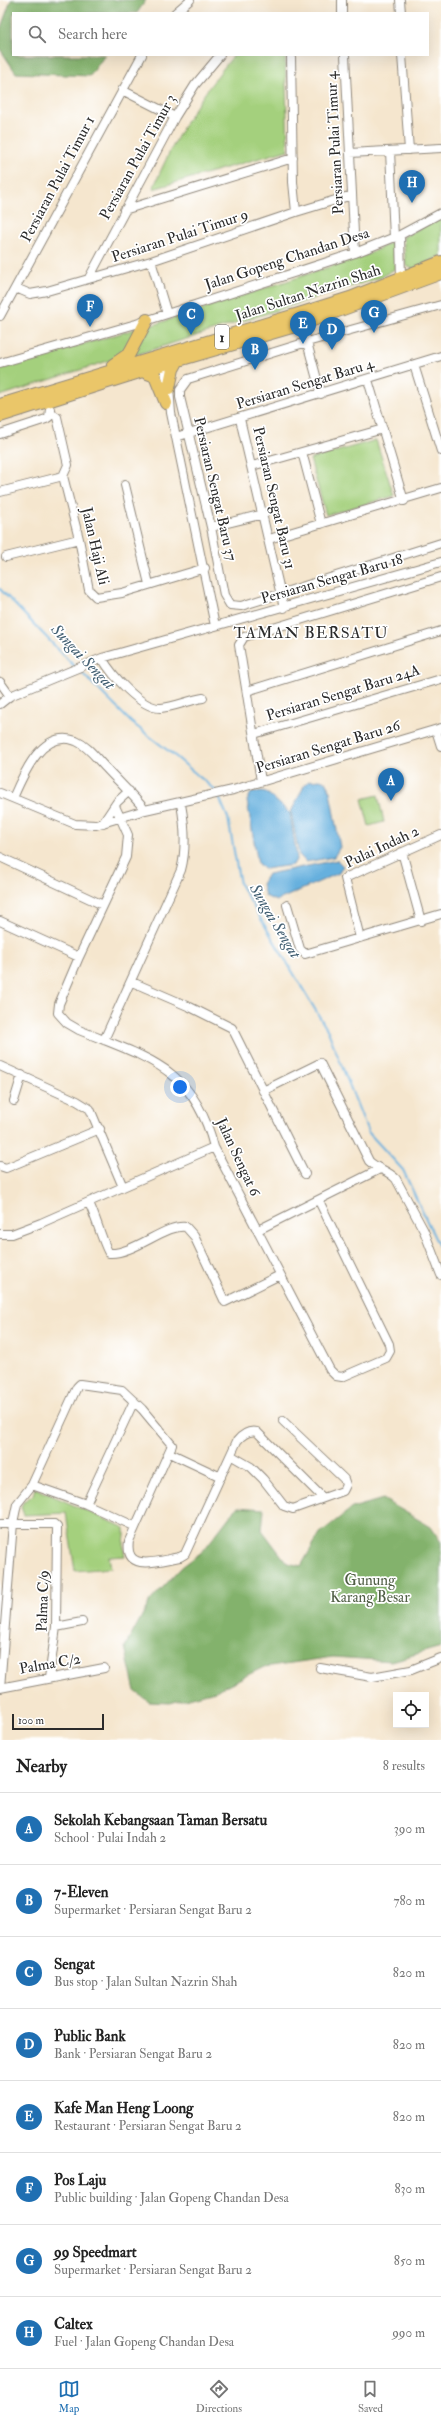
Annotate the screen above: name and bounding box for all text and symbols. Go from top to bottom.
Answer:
search box [12,12,429,56]
icon: search [26,23,48,45]
text: Search here [58,25,127,44]
street label: Persiaran Pulai Timur 4 [322,70,348,215]
street label: Persiaran Pulai Timur 3 [96,91,180,223]
street label: Persiaran Pulai Timur 1 [17,113,99,245]
pin: H [399,170,425,203]
street label: Persiaran Pulai Timur 9 [109,205,251,267]
street label: Jalan Gopeng Chandan Desa [201,223,373,296]
street label: Jalan Sultan Nazrin Shah [232,260,384,327]
pin: F [77,294,103,327]
pin: G [361,300,387,333]
pin: C [178,302,204,335]
pin: E [290,311,316,344]
pin: D [319,317,345,350]
road number: 1 [215,325,229,349]
pin: B [242,337,268,370]
street label: Persiaran Sengat Baru 4 [234,354,377,414]
street label: Persiaran Sengat Baru 37 [189,415,241,563]
street label: Persiaran Sengat Baru 31 [248,425,300,571]
street label: Jalan Haji Ali [76,504,113,587]
street label: Persiaran Sengat Baru 18 [259,550,405,608]
water label: Sungai Sengat [46,619,120,695]
district label: TAMAN BERSATU [233,623,389,643]
street label: Persiaran Sengat Baru 24A [264,660,423,725]
street label: Persiaran Sengat Baru 26 [254,716,404,778]
pin: A [378,768,404,801]
street label: Pulai Indah 2 [342,821,422,872]
water label: Sungai Sengat [244,879,306,963]
your location [170,1077,190,1097]
street label: Jalan Sengat 6 [210,1114,265,1201]
street label: Palma C/9 [32,1570,54,1632]
park label: Gunung Karang Besar [330,1571,410,1607]
street label: Palma C/2 [18,1649,83,1679]
map controls [393,1692,429,1728]
button: locate [393,1692,429,1728]
scale bar [12,1712,104,1731]
text: 100 m [18,1714,44,1727]
text: Nearby [16,1756,67,1777]
text: 8 results [383,1758,425,1774]
text: Sekolah Kebangsaan Taman Bersatu [54,1811,267,1830]
text: A [25,1821,33,1837]
text: 390 m [394,1821,425,1837]
text: School · Pulai Indah 2 [54,1830,166,1846]
text: 7-Eleven [54,1883,108,1902]
text: B [25,1893,33,1909]
text: 780 m [393,1893,425,1909]
text: Supermarket · Persiaran Sengat Baru 2 [54,1902,252,1918]
text: Sengat [54,1955,95,1974]
text: C [24,1965,34,1981]
text: 820 m [393,1965,425,1981]
text: Bus stop · Jalan Sultan Nazrin Shah [54,1974,237,1990]
text: Public Bank [54,2027,126,2046]
text: D [24,2037,34,2053]
text: 820 m [393,2037,425,2053]
text: Bank · Persiaran Sengat Baru 2 [54,2046,212,2062]
text: Kafe Man Heng Loong [54,2099,194,2118]
text: E [24,2109,34,2125]
text: 820 m [393,2109,425,2125]
text: Restaurant · Persiaran Sengat Baru 2 [54,2118,242,2134]
text: Pos Laju [54,2171,106,2190]
text: F [25,2181,33,2197]
text: 830 m [394,2181,425,2197]
text: Public building · Jalan Gopeng Chandan Desa [54,2190,289,2206]
text: 99 Speedmart [54,2243,137,2262]
text: G [24,2253,34,2269]
text: 850 m [394,2253,425,2269]
text: Supermarket · Persiaran Sengat Baru 2 [54,2262,252,2278]
text: Caltex [54,2315,93,2334]
text: H [24,2325,34,2341]
text: 990 m [392,2325,425,2341]
text: Fuel · Jalan Gopeng Chandan Desa [54,2334,234,2350]
tab: Map [58,2378,80,2415]
tab: Directions [196,2378,242,2415]
tab: Saved [358,2378,383,2415]

